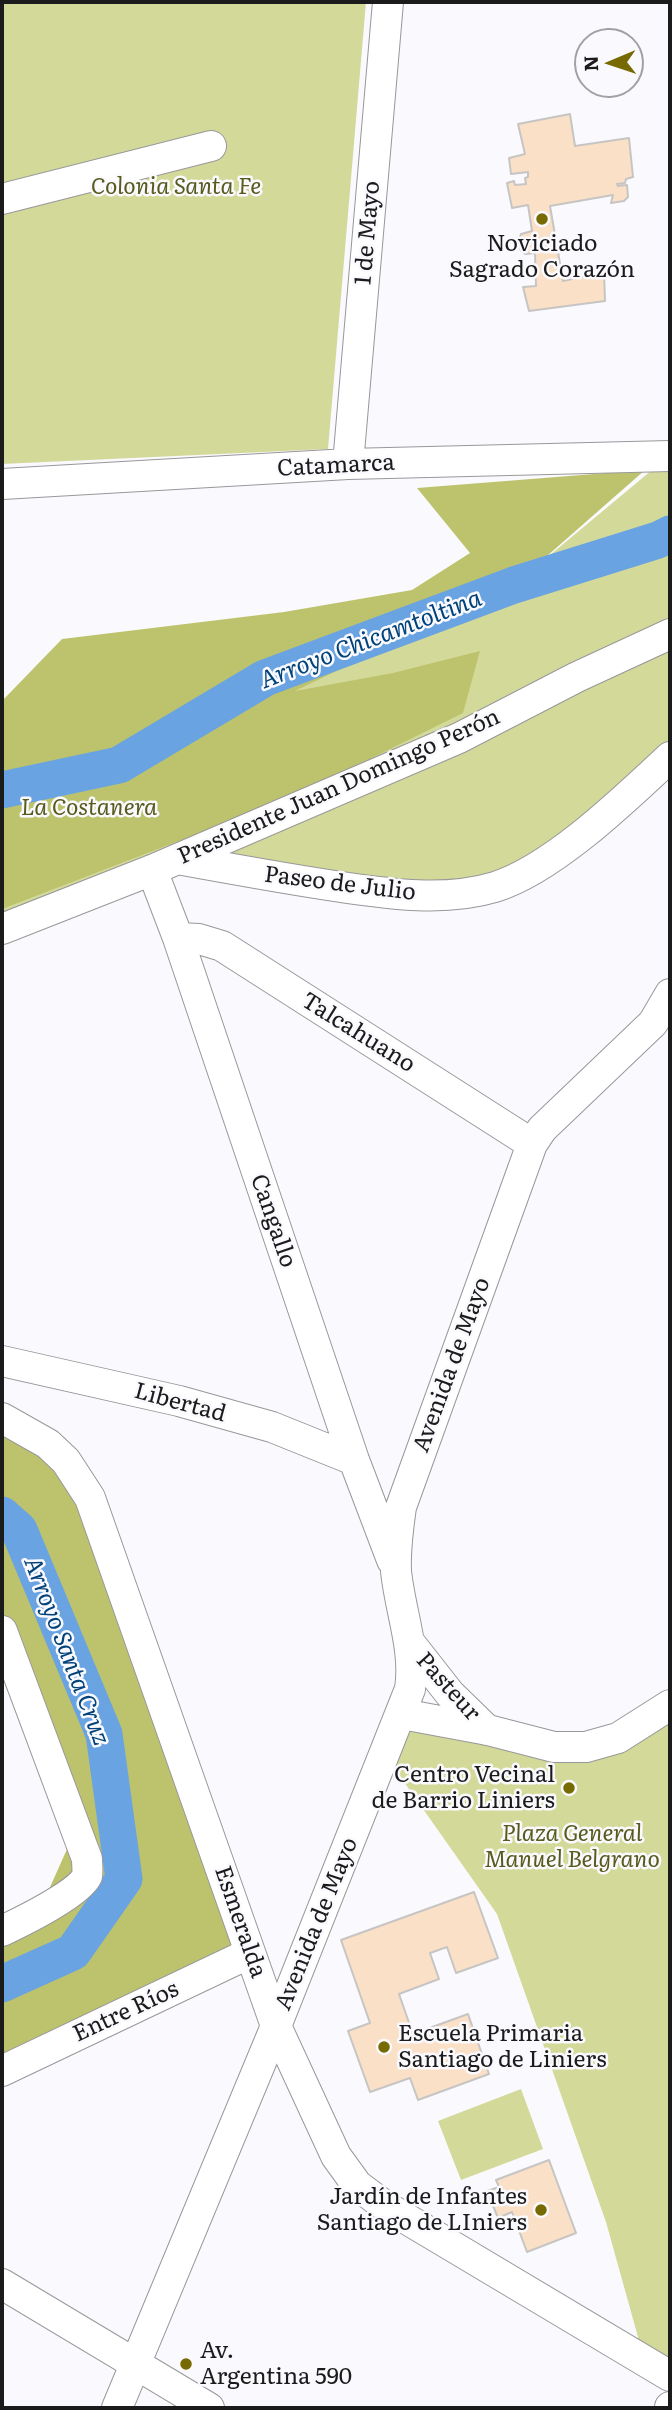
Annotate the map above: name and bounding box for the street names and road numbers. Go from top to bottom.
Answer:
street label: 1 de Mayo [350,180,386,286]
street label: Catamarca [276,449,396,483]
street label: Presidente Juan Domingo Perón [174,703,504,871]
street label: Paseo de Julio [263,861,417,907]
street label: Talcahuano [296,987,420,1079]
street label: Cangallo [244,1171,302,1271]
street label: Avenida de Mayo [408,1274,496,1456]
street label: Libertad [131,1378,229,1428]
street label: Pasteur [410,1647,486,1727]
street label: Avenida de Mayo [270,1834,364,2014]
street label: Esmeralda [208,1863,272,1981]
street label: Entre Ríos [69,1976,183,2048]

